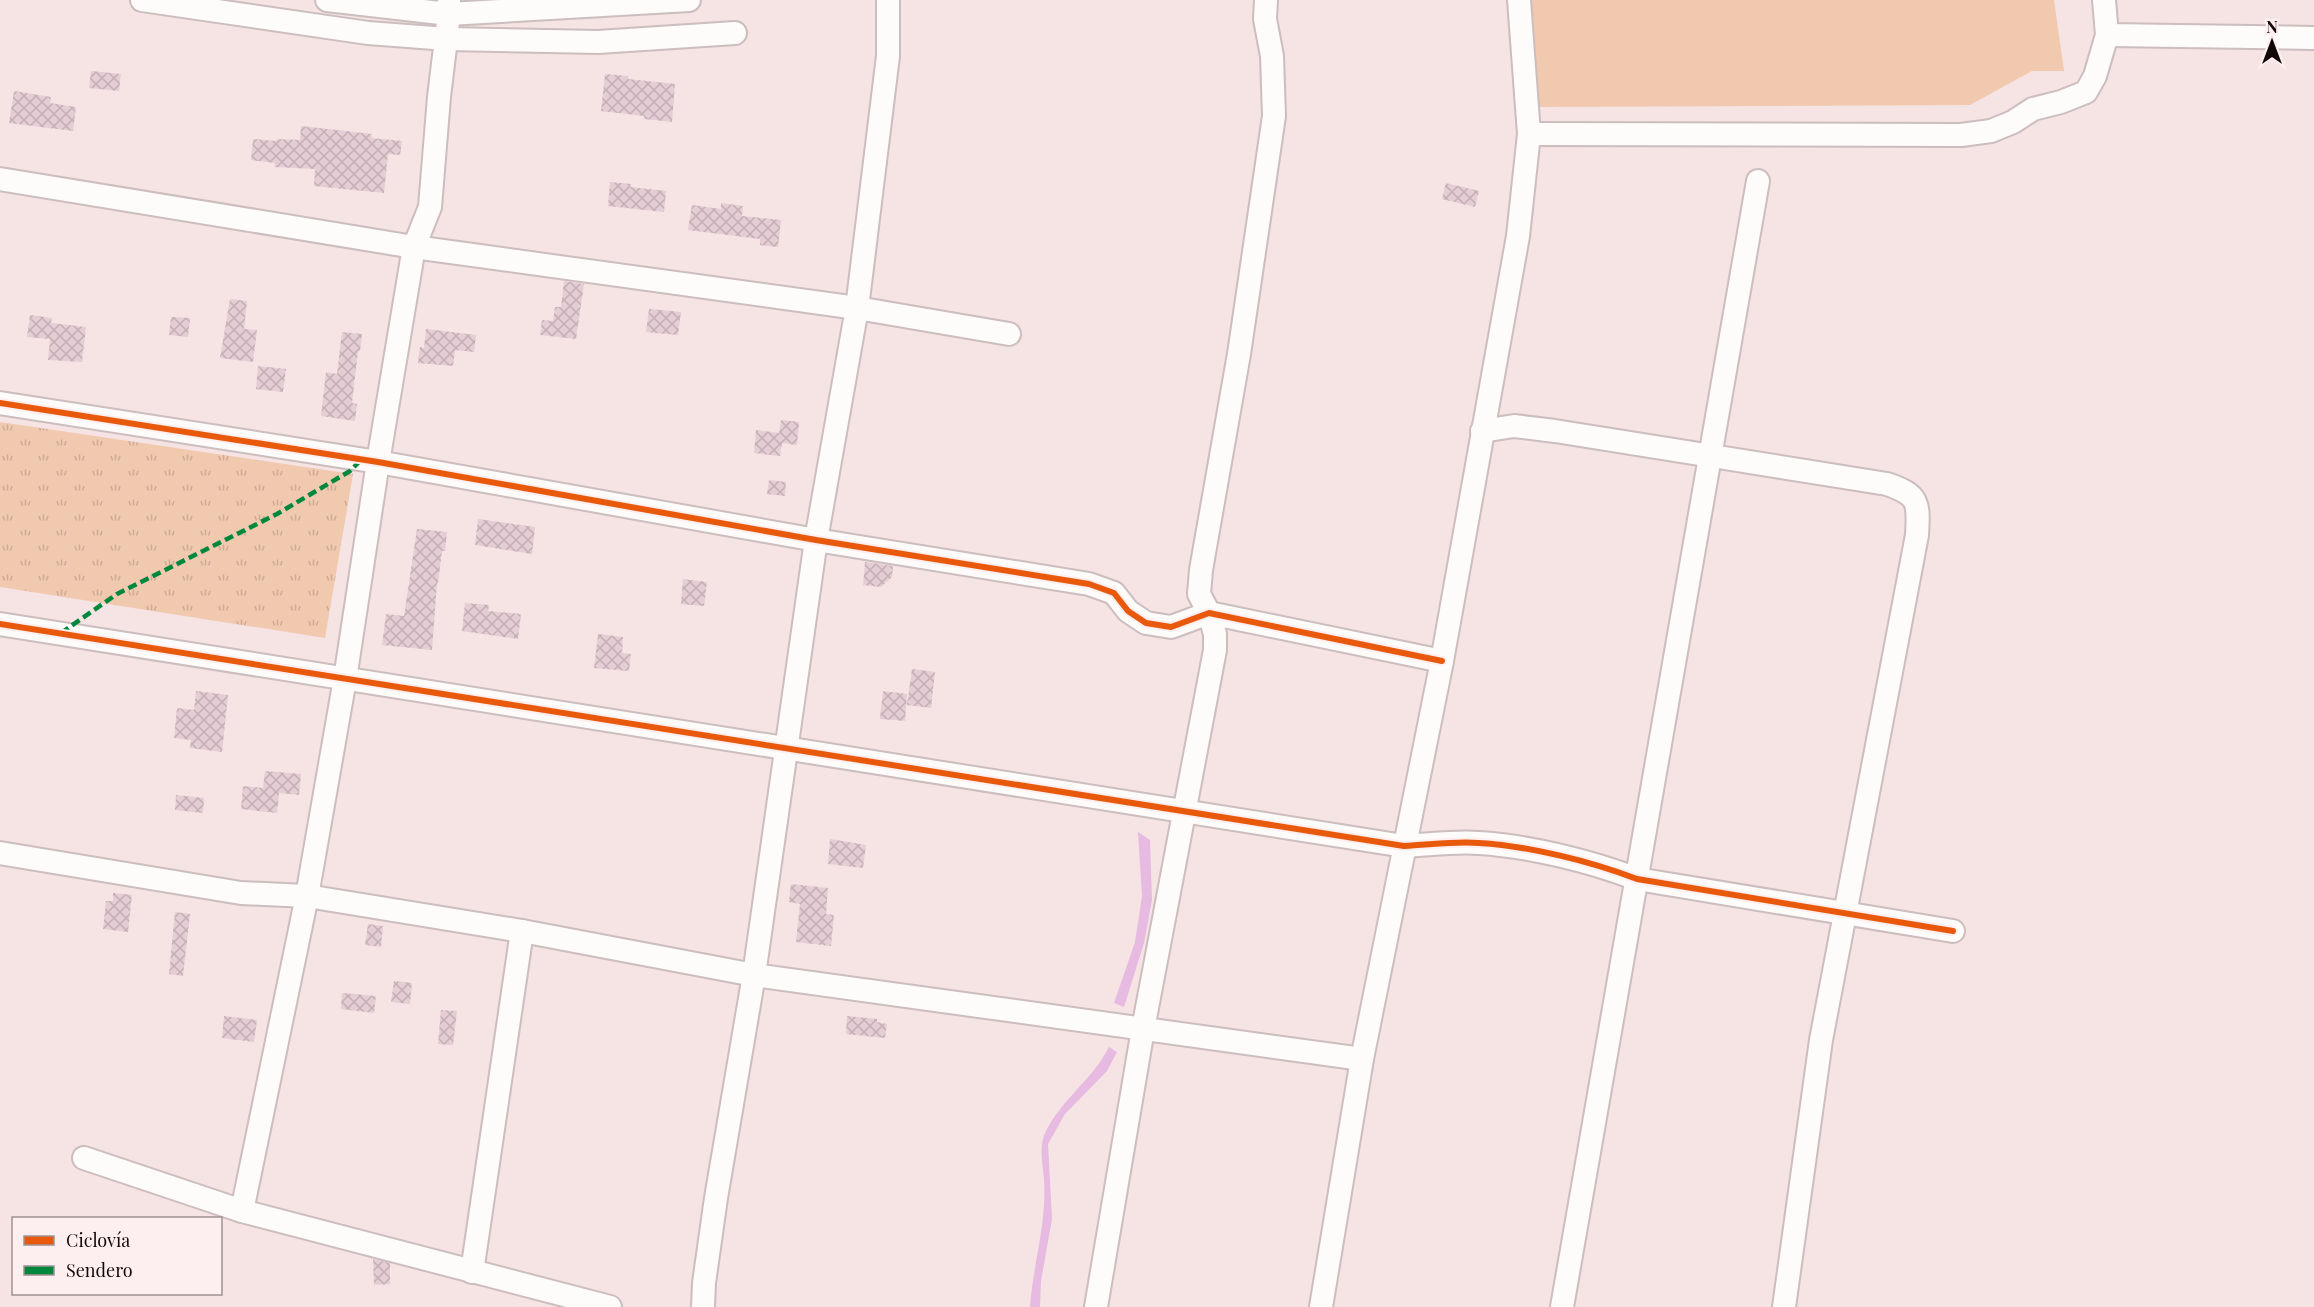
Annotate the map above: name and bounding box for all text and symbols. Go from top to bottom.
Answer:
north arrow [2242,12,2302,72]
text: N [2266,16,2278,37]
legend [12,1217,222,1295]
text: Ciclovía [66,1228,130,1252]
text: Sendero [66,1258,133,1282]

